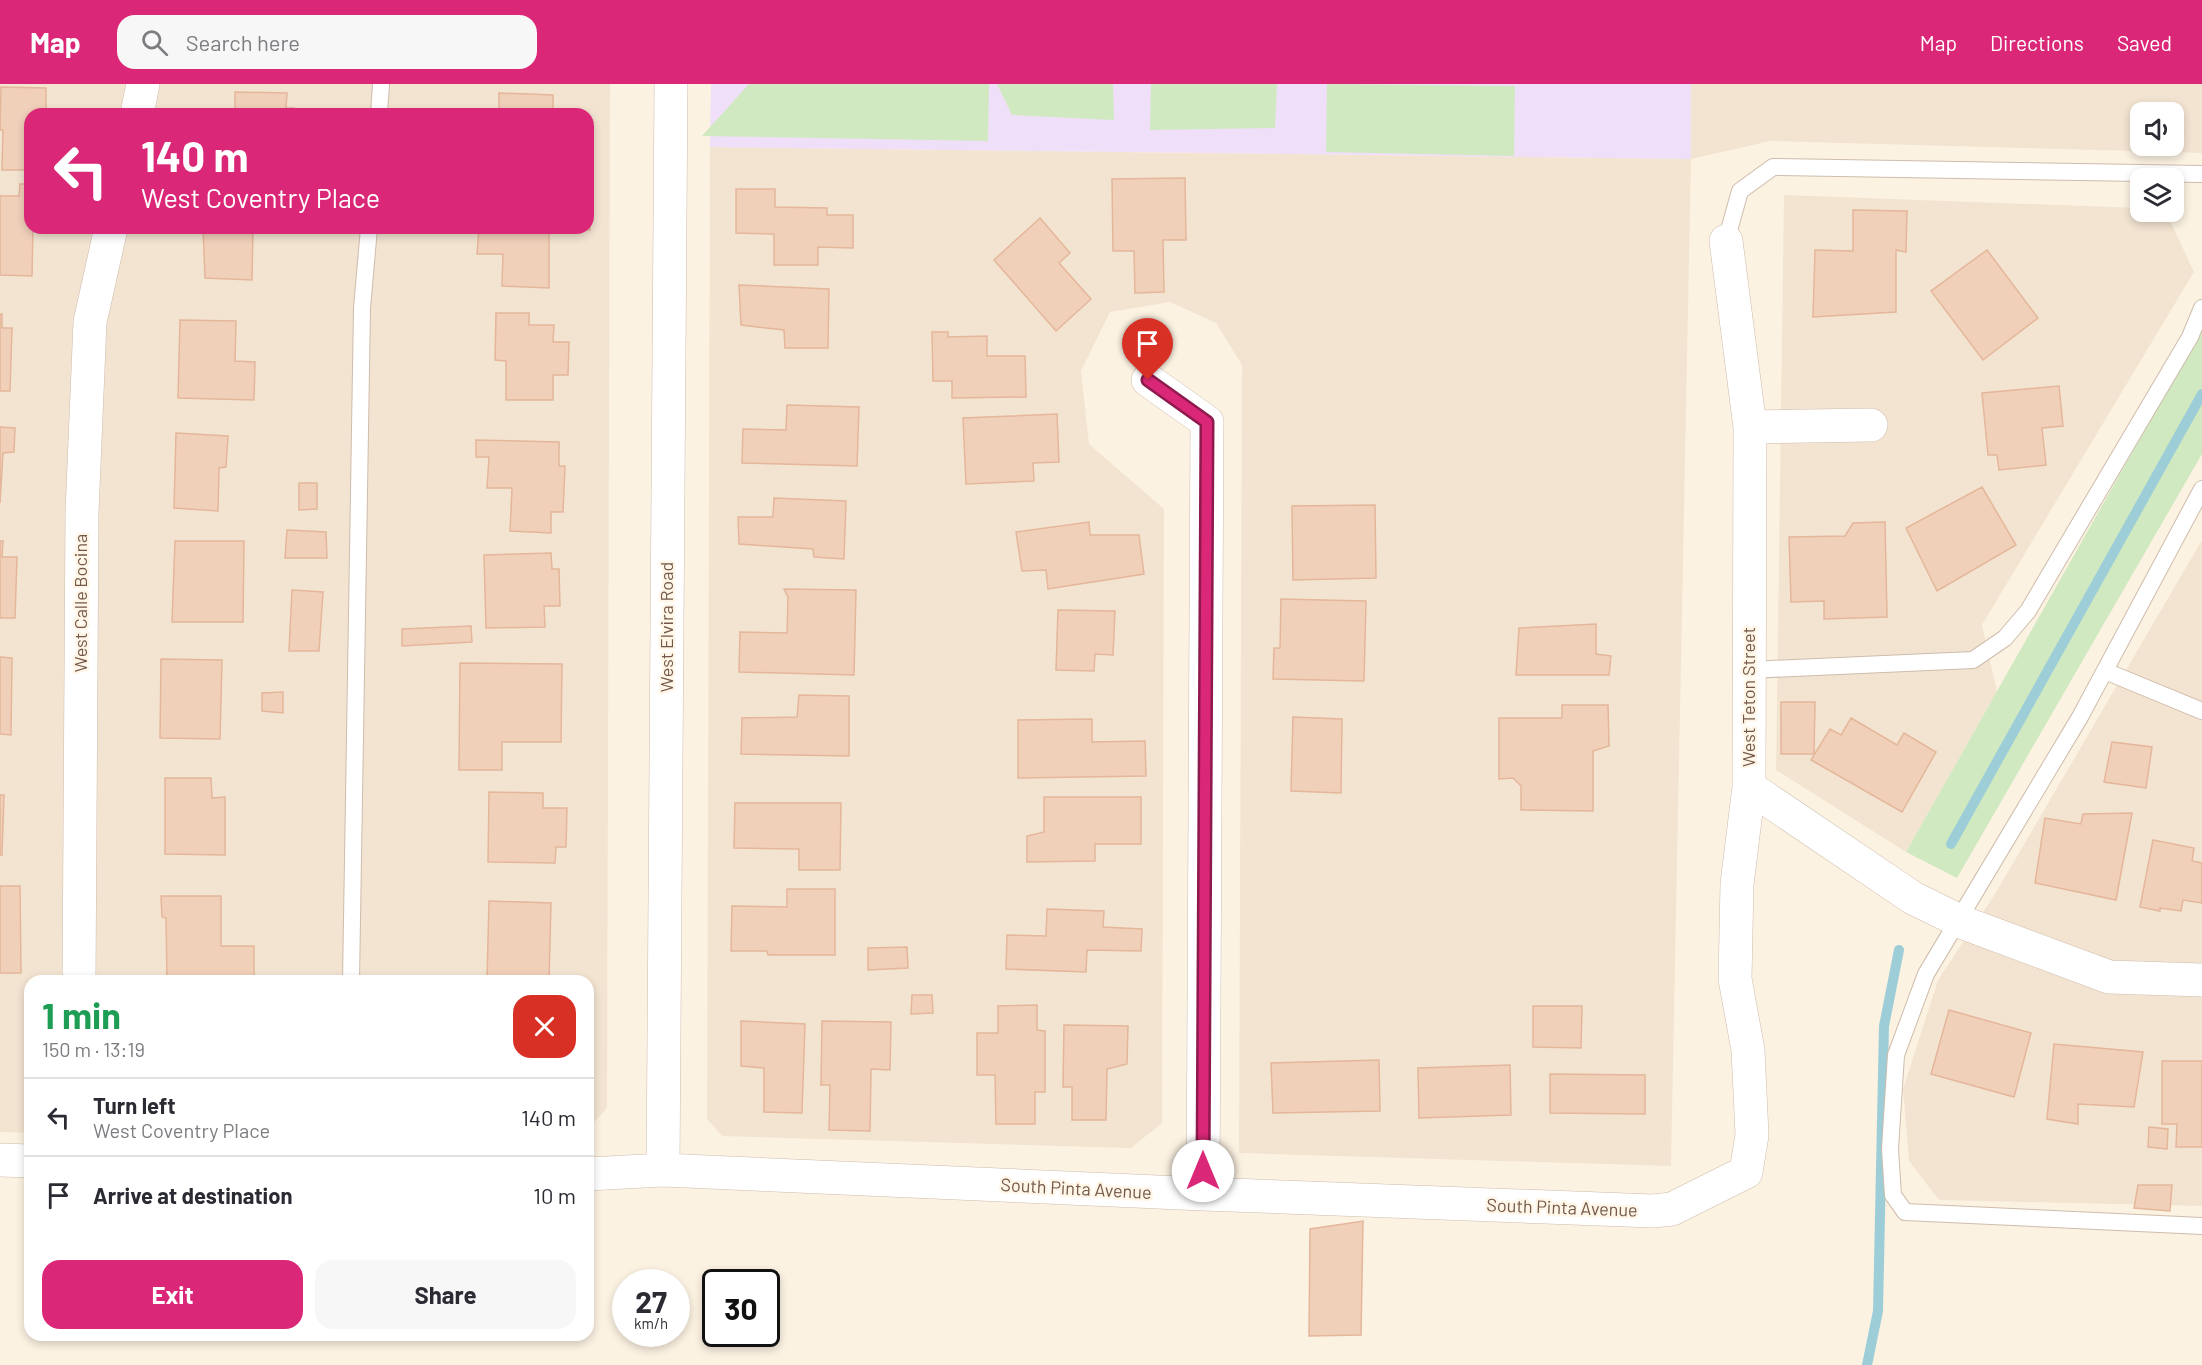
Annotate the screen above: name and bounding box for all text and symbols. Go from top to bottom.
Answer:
search box [117,15,537,69]
text: Map [30,25,81,59]
icon: search [138,26,171,59]
text: Search here [186,29,300,55]
text: Map [1920,30,1957,55]
text: Directions [1990,30,2084,55]
text: Saved [2117,30,2172,55]
map controls [2130,102,2184,222]
button: sound [2130,102,2184,156]
text: 140 m [141,130,249,180]
icon: left [42,132,120,210]
button: layers [2130,168,2184,222]
text: West Coventry Place [141,181,380,213]
pin [1122,318,1173,380]
icon: arrive [1131,327,1164,360]
street label: West Calle Bocina [69,534,91,672]
street label: West Elvira Road [655,562,677,692]
street label: West Teton Street [1737,627,1759,767]
text: 1 min [42,993,121,1036]
button: close [513,995,576,1058]
text: 150 m · 13:19 [42,1037,145,1061]
text: Turn left [93,1092,176,1118]
icon: left [42,1101,75,1134]
text: 140 m [521,1104,576,1130]
text: West Coventry Place [93,1118,270,1142]
position arrow [1171,1139,1235,1203]
street label: South Pinta Avenue [1000,1173,1152,1203]
icon: arrive [42,1179,75,1212]
text: Arrive at destination [93,1182,292,1208]
text: 10 m [533,1182,576,1208]
street label: South Pinta Avenue [1486,1193,1638,1221]
button: Exit [42,1260,303,1329]
button: Share [315,1260,576,1329]
speed limit sign: 30 [702,1269,780,1347]
text: 27 [635,1283,667,1319]
text: km/h [634,1314,668,1332]

